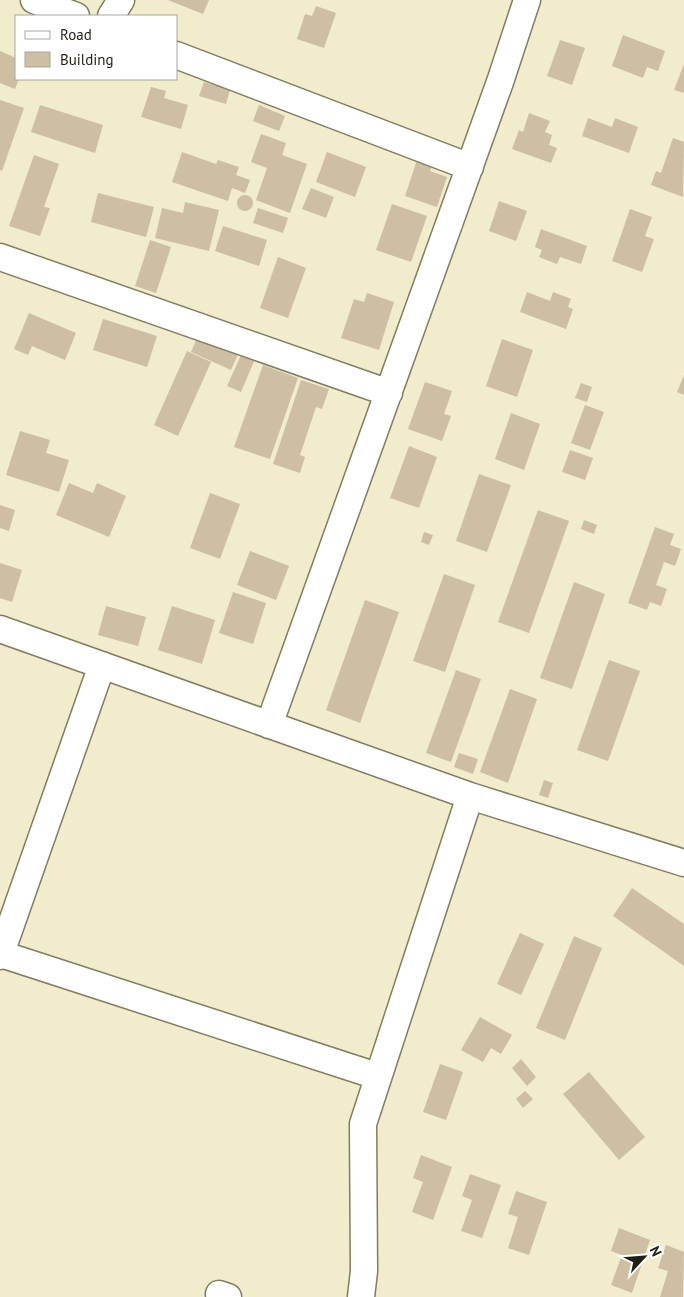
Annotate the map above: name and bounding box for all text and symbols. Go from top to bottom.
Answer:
legend [15,15,178,80]
text: Road [60,25,92,44]
text: Building [60,50,114,69]
north arrow [619,1232,669,1282]
text: N [646,1243,666,1259]

